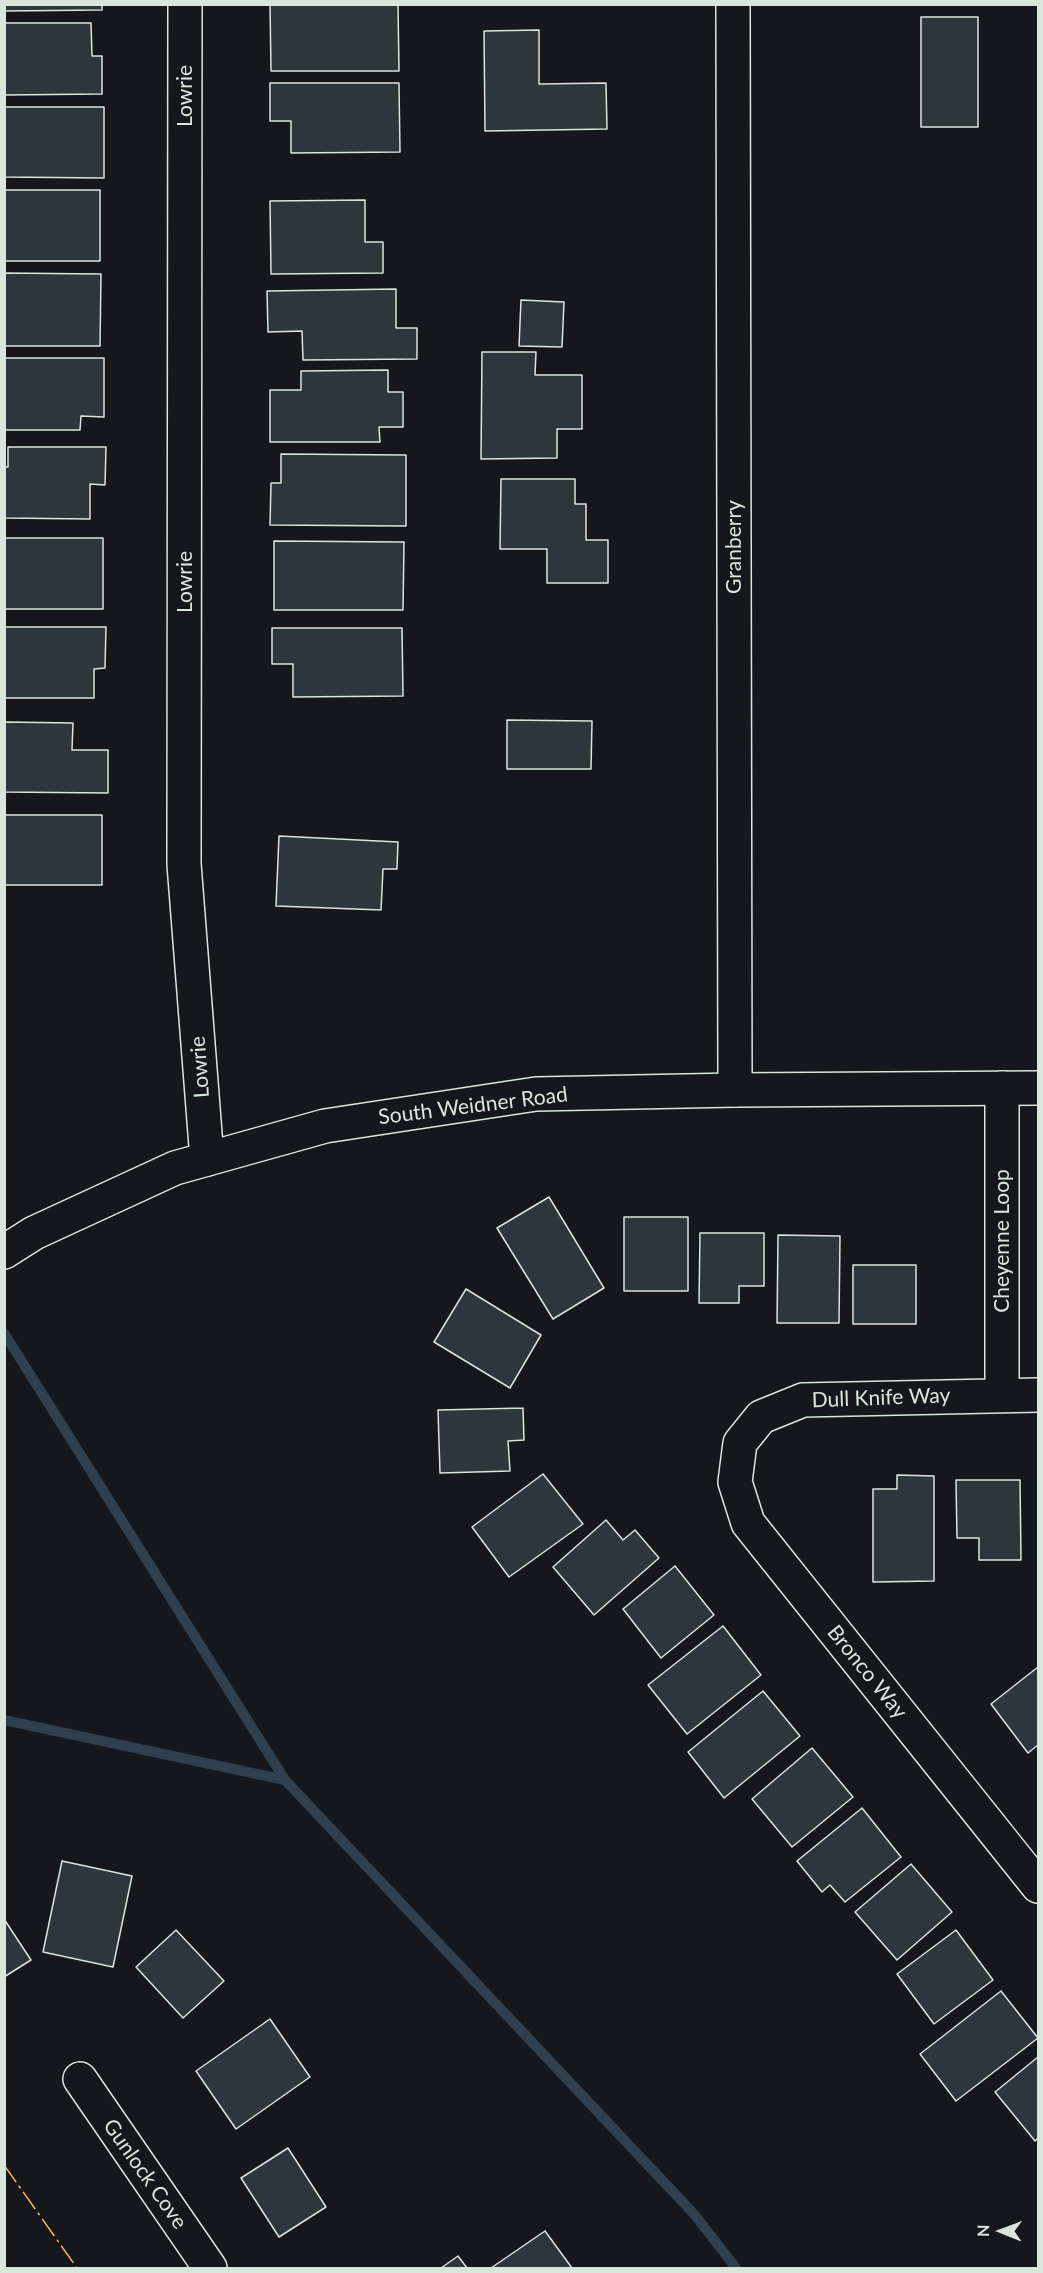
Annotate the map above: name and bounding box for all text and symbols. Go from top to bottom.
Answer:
street label: Lowrie [172,65,198,127]
street label: Granberry [721,500,747,594]
street label: Lowrie [172,551,198,613]
street label: Lowrie [185,1035,215,1099]
street label: South Weidner Road [377,1082,569,1130]
street label: Cheyenne Loop [989,1169,1015,1313]
street label: Dull Knife Way [811,1383,951,1413]
street label: Bronco Way [822,1620,912,1724]
street label: Gunlock Cove [98,2114,192,2234]
north arrow [971,2201,1031,2261]
text: N [973,2224,992,2237]

